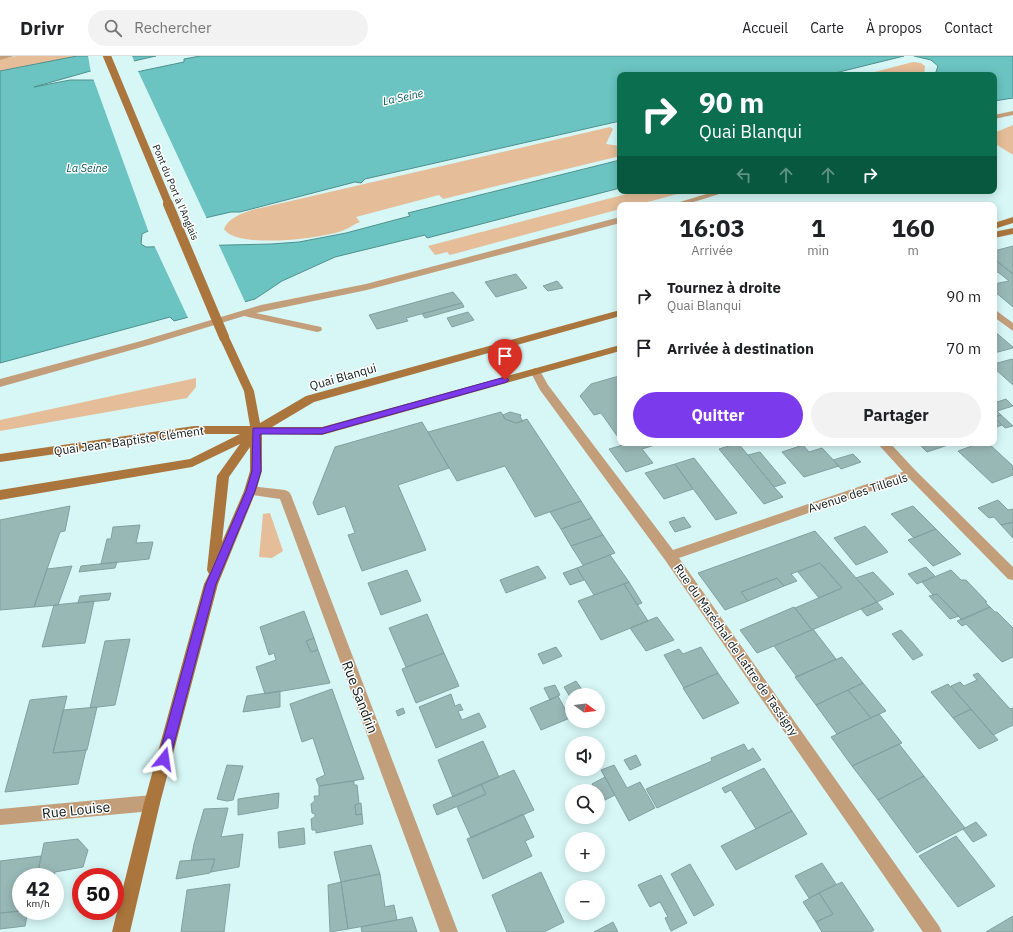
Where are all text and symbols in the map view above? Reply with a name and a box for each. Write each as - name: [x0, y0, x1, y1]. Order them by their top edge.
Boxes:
- search box: [88, 10, 368, 46]
- text: Drivr: [20, 16, 64, 40]
- icon: search: [102, 17, 124, 39]
- text: Rechercher: [134, 18, 211, 37]
- text: Accueil: [742, 19, 788, 37]
- text: Carte: [810, 19, 844, 37]
- text: À propos: [866, 19, 922, 37]
- text: Contact: [944, 19, 993, 37]
- text: 90 m: [699, 84, 764, 121]
- water label: La Seine: [382, 86, 425, 108]
- icon: right: [633, 88, 685, 140]
- text: Quai Blanqui: [699, 120, 802, 143]
- street label: Pont du Port à l'Anglais: [149, 142, 202, 242]
- water label: La Seine: [67, 161, 108, 175]
- icon: left: [733, 164, 755, 186]
- icon: ahead: [775, 164, 797, 186]
- icon: ahead: [817, 164, 839, 186]
- icon: right: [859, 164, 881, 186]
- text: 16:03: [679, 212, 745, 244]
- text: 1: [811, 212, 825, 244]
- text: 160: [891, 212, 935, 244]
- text: Arrivée: [691, 242, 733, 259]
- text: min: [807, 242, 829, 259]
- text: m: [907, 242, 919, 259]
- text: Tournez à droite: [667, 278, 781, 297]
- icon: right: [633, 285, 655, 307]
- text: 90 m: [946, 287, 981, 306]
- text: Quai Blanqui: [667, 297, 741, 314]
- icon: arrive: [633, 337, 655, 359]
- pin: [488, 339, 522, 380]
- text: Arrivée à destination: [667, 339, 814, 358]
- text: 70 m: [946, 339, 981, 358]
- icon: arrive: [494, 345, 516, 367]
- street label: Quai Blanqui: [308, 360, 378, 393]
- button: Quitter: [633, 392, 803, 438]
- button: Partager: [811, 392, 981, 438]
- street label: Quai Jean-Baptiste Clément: [53, 423, 205, 458]
- street label: Avenue des Tilleuls: [806, 469, 910, 516]
- street label: Rue du Maréchal de Lattre de Tassigny: [671, 561, 802, 739]
- street label: Rue Sandrin: [338, 658, 382, 736]
- north arrow: [565, 688, 605, 728]
- map controls: [565, 688, 605, 920]
- button: sound: [565, 736, 605, 776]
- position arrow: [143, 738, 185, 780]
- button: search: [565, 784, 605, 824]
- street label: Rue Louise: [41, 797, 111, 823]
- button: +: [565, 832, 605, 872]
- speed limit sign: 50: [72, 868, 124, 920]
- text: 42: [26, 875, 50, 902]
- button: −: [565, 880, 605, 920]
- text: km/h: [26, 897, 50, 910]

